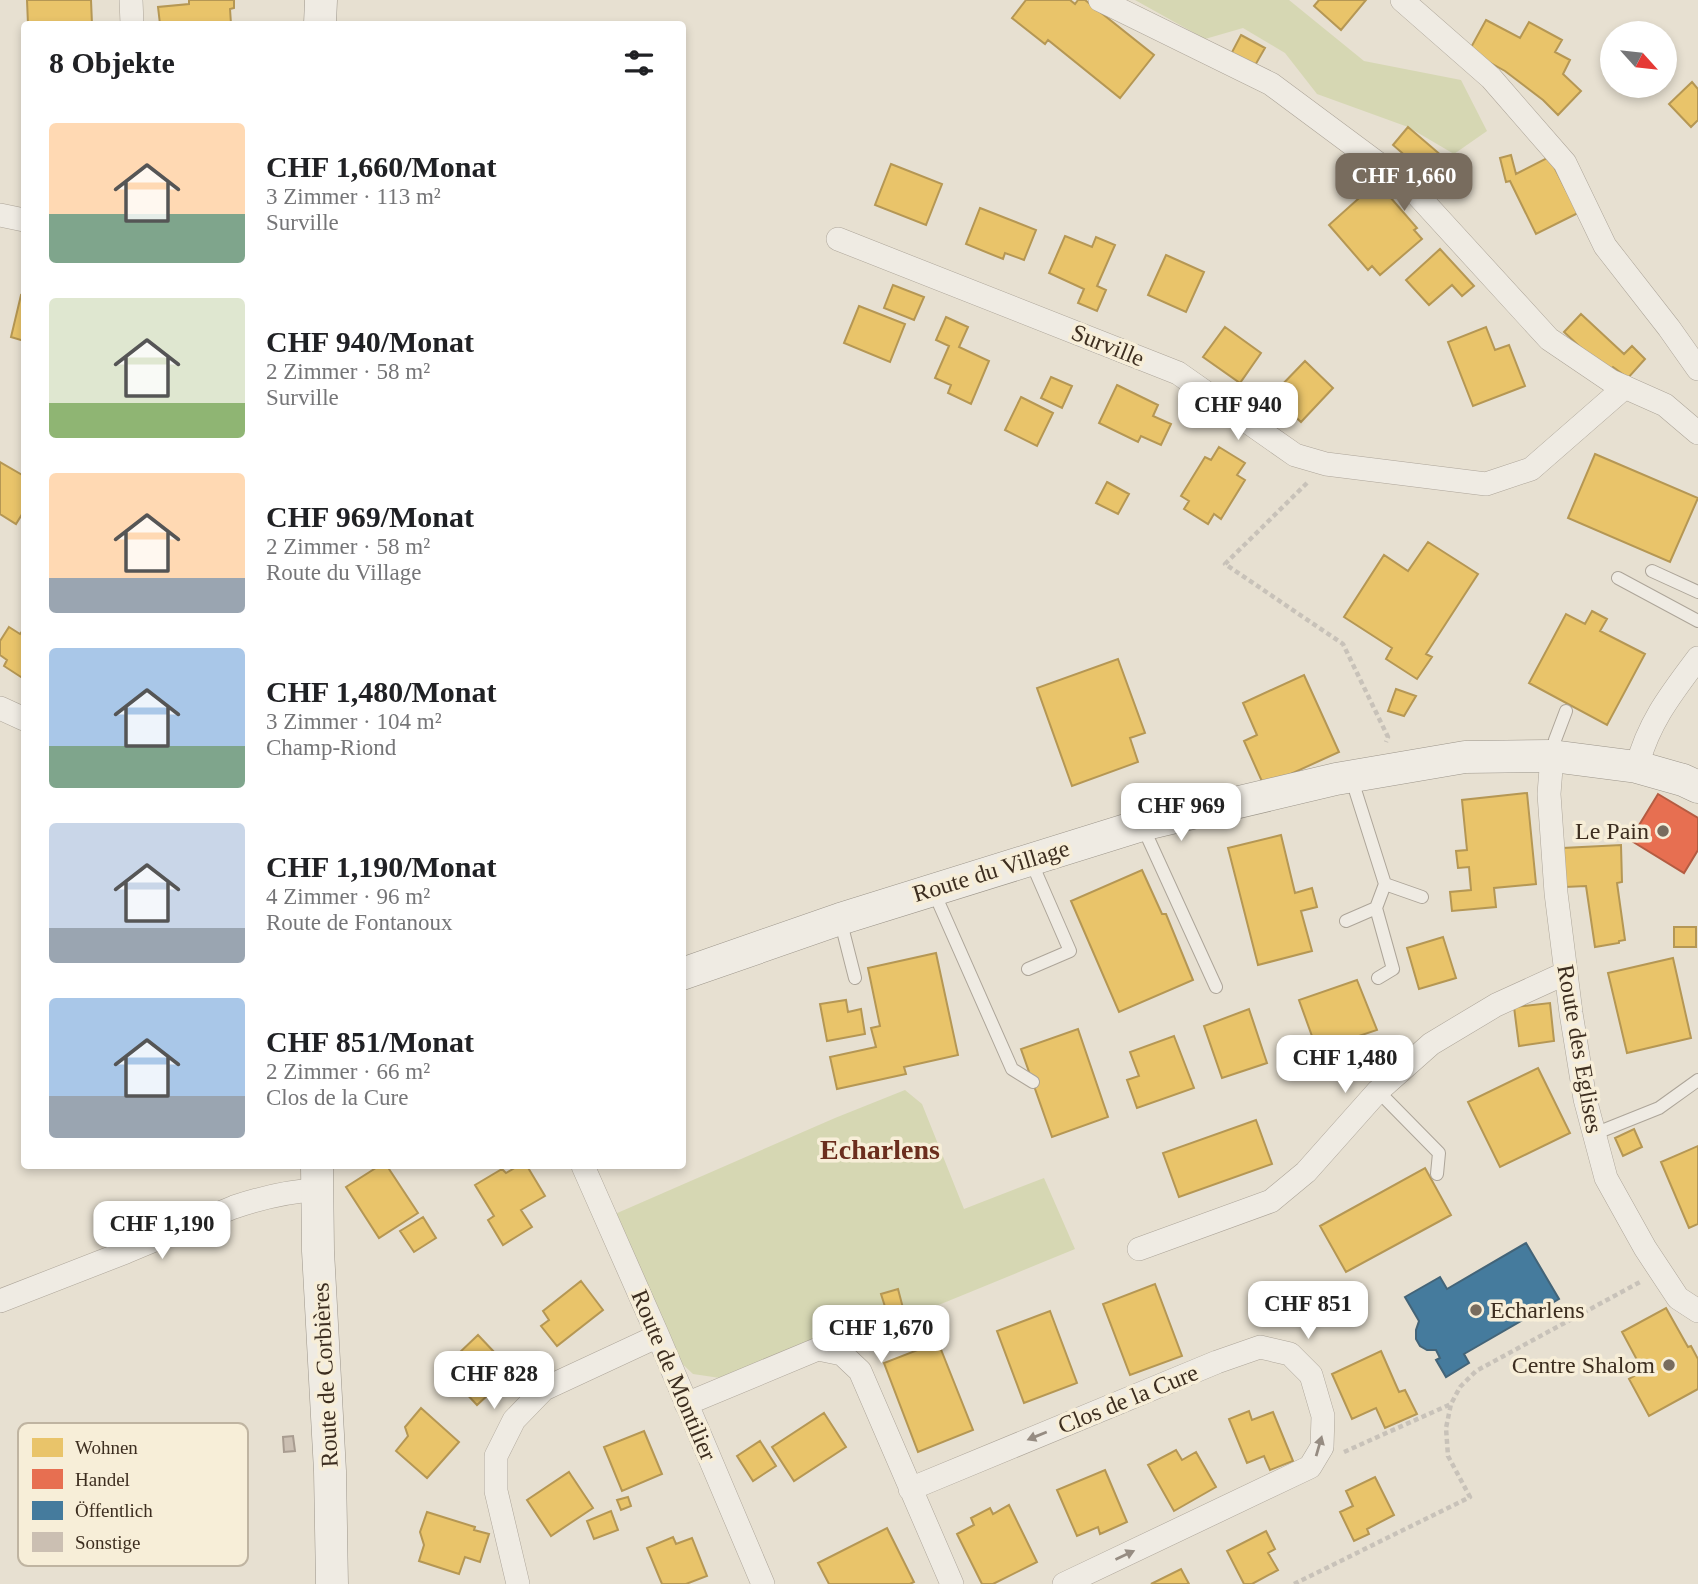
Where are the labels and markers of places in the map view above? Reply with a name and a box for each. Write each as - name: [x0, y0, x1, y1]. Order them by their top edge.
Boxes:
- pin: CHF 1,660: [1324, 154, 1484, 213]
- pin: CHF 940: [1173, 382, 1303, 442]
- pin: CHF 969: [1116, 784, 1246, 843]
- place label: Le Pain: [1575, 818, 1649, 844]
- marker: Le Pain: [1655, 823, 1671, 839]
- pin: CHF 1,480: [1265, 1036, 1425, 1095]
- pin: CHF 1,190: [82, 1202, 242, 1261]
- pin: CHF 851: [1243, 1282, 1373, 1341]
- place label: Echarlens: [1490, 1297, 1585, 1323]
- marker: Echarlens: [1468, 1302, 1484, 1318]
- pin: CHF 1,670: [801, 1306, 961, 1365]
- pin: CHF 828: [429, 1352, 559, 1411]
- place label: Centre Shalom: [1512, 1352, 1655, 1378]
- marker: Centre Shalom: [1661, 1357, 1677, 1373]

